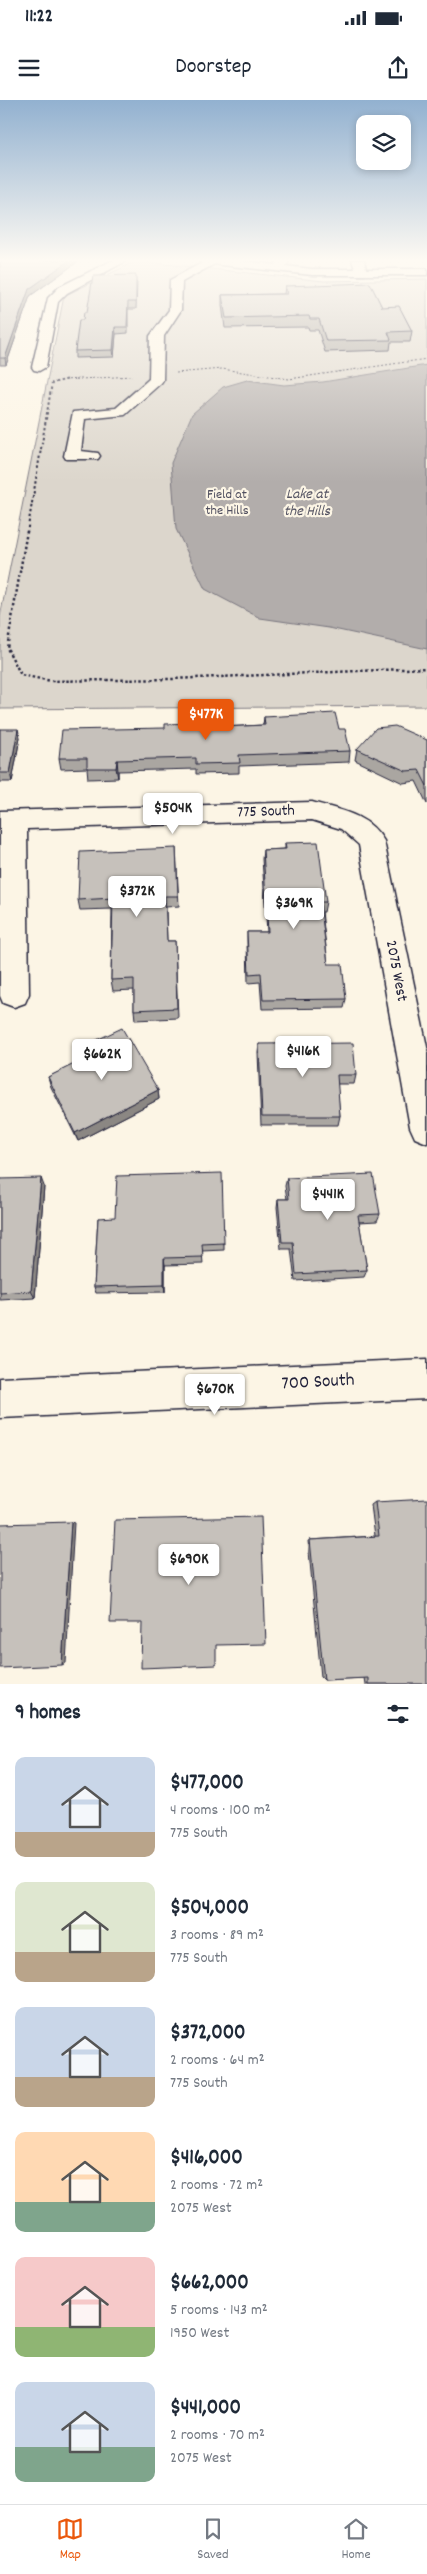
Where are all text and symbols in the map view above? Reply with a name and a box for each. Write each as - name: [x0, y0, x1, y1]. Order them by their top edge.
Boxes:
- text: 11:22: [25, 4, 53, 31]
- text: Doorstep: [175, 52, 252, 83]
- icon: menu: [15, 54, 43, 82]
- icon: share: [384, 54, 412, 82]
- map controls: [356, 115, 411, 170]
- button: layers: [356, 115, 411, 170]
- water label: Lake at the Hills: [284, 484, 331, 523]
- park label: Field at the Hills: [205, 485, 249, 521]
- pin: $477K: [171, 698, 241, 741]
- text: $477K: [189, 703, 223, 726]
- pin: $504K: [138, 792, 208, 835]
- text: $504K: [154, 797, 192, 820]
- street label: 775 South: [237, 800, 295, 824]
- pin: $372K: [102, 876, 172, 918]
- text: $372K: [119, 880, 155, 903]
- pin: $369K: [259, 888, 329, 930]
- text: $369K: [275, 892, 313, 915]
- street label: 2075 West: [379, 938, 413, 1004]
- pin: $416K: [268, 1036, 338, 1078]
- pin: $662K: [67, 1038, 137, 1081]
- text: $416K: [286, 1040, 320, 1063]
- text: $662K: [83, 1043, 121, 1066]
- pin: $441K: [293, 1178, 363, 1221]
- text: $441K: [312, 1183, 344, 1206]
- street label: 700 South: [281, 1368, 355, 1398]
- pin: $670K: [180, 1374, 250, 1416]
- text: $670K: [196, 1378, 234, 1401]
- pin: $690K: [154, 1544, 224, 1586]
- text: $690K: [169, 1548, 209, 1571]
- text: 9 homes: [15, 1699, 81, 1729]
- icon: filters: [384, 1700, 412, 1728]
- text: $477,000: [170, 1769, 244, 1799]
- icon: home: [55, 1777, 115, 1837]
- text: 4 rooms · 100 m²: [170, 1799, 271, 1822]
- text: 775 South: [170, 1822, 228, 1845]
- text: $504,000: [170, 1894, 249, 1924]
- icon: home: [55, 1902, 115, 1962]
- text: 3 rooms · 89 m²: [170, 1924, 264, 1947]
- text: 775 South: [170, 1947, 228, 1970]
- text: $372,000: [170, 2019, 246, 2049]
- icon: home: [55, 2027, 115, 2087]
- text: 2 rooms · 64 m²: [170, 2049, 265, 2072]
- text: 775 South: [170, 2072, 228, 2095]
- text: $416,000: [170, 2144, 243, 2174]
- icon: home: [55, 2152, 115, 2212]
- text: 2 rooms · 72 m²: [170, 2174, 263, 2197]
- text: 2075 West: [170, 2197, 232, 2220]
- text: $662,000: [170, 2269, 249, 2299]
- icon: home: [55, 2277, 115, 2337]
- text: 5 rooms · 143 m²: [170, 2299, 268, 2322]
- text: 1950 West: [170, 2322, 230, 2345]
- text: $441,000: [170, 2394, 241, 2424]
- icon: home: [55, 2402, 115, 2462]
- text: 2 rooms · 70 m²: [170, 2424, 265, 2447]
- text: 2075 West: [170, 2447, 232, 2470]
- tab: Map: [56, 2515, 84, 2565]
- tab: Saved: [197, 2515, 229, 2565]
- tab: Home: [341, 2515, 371, 2565]

